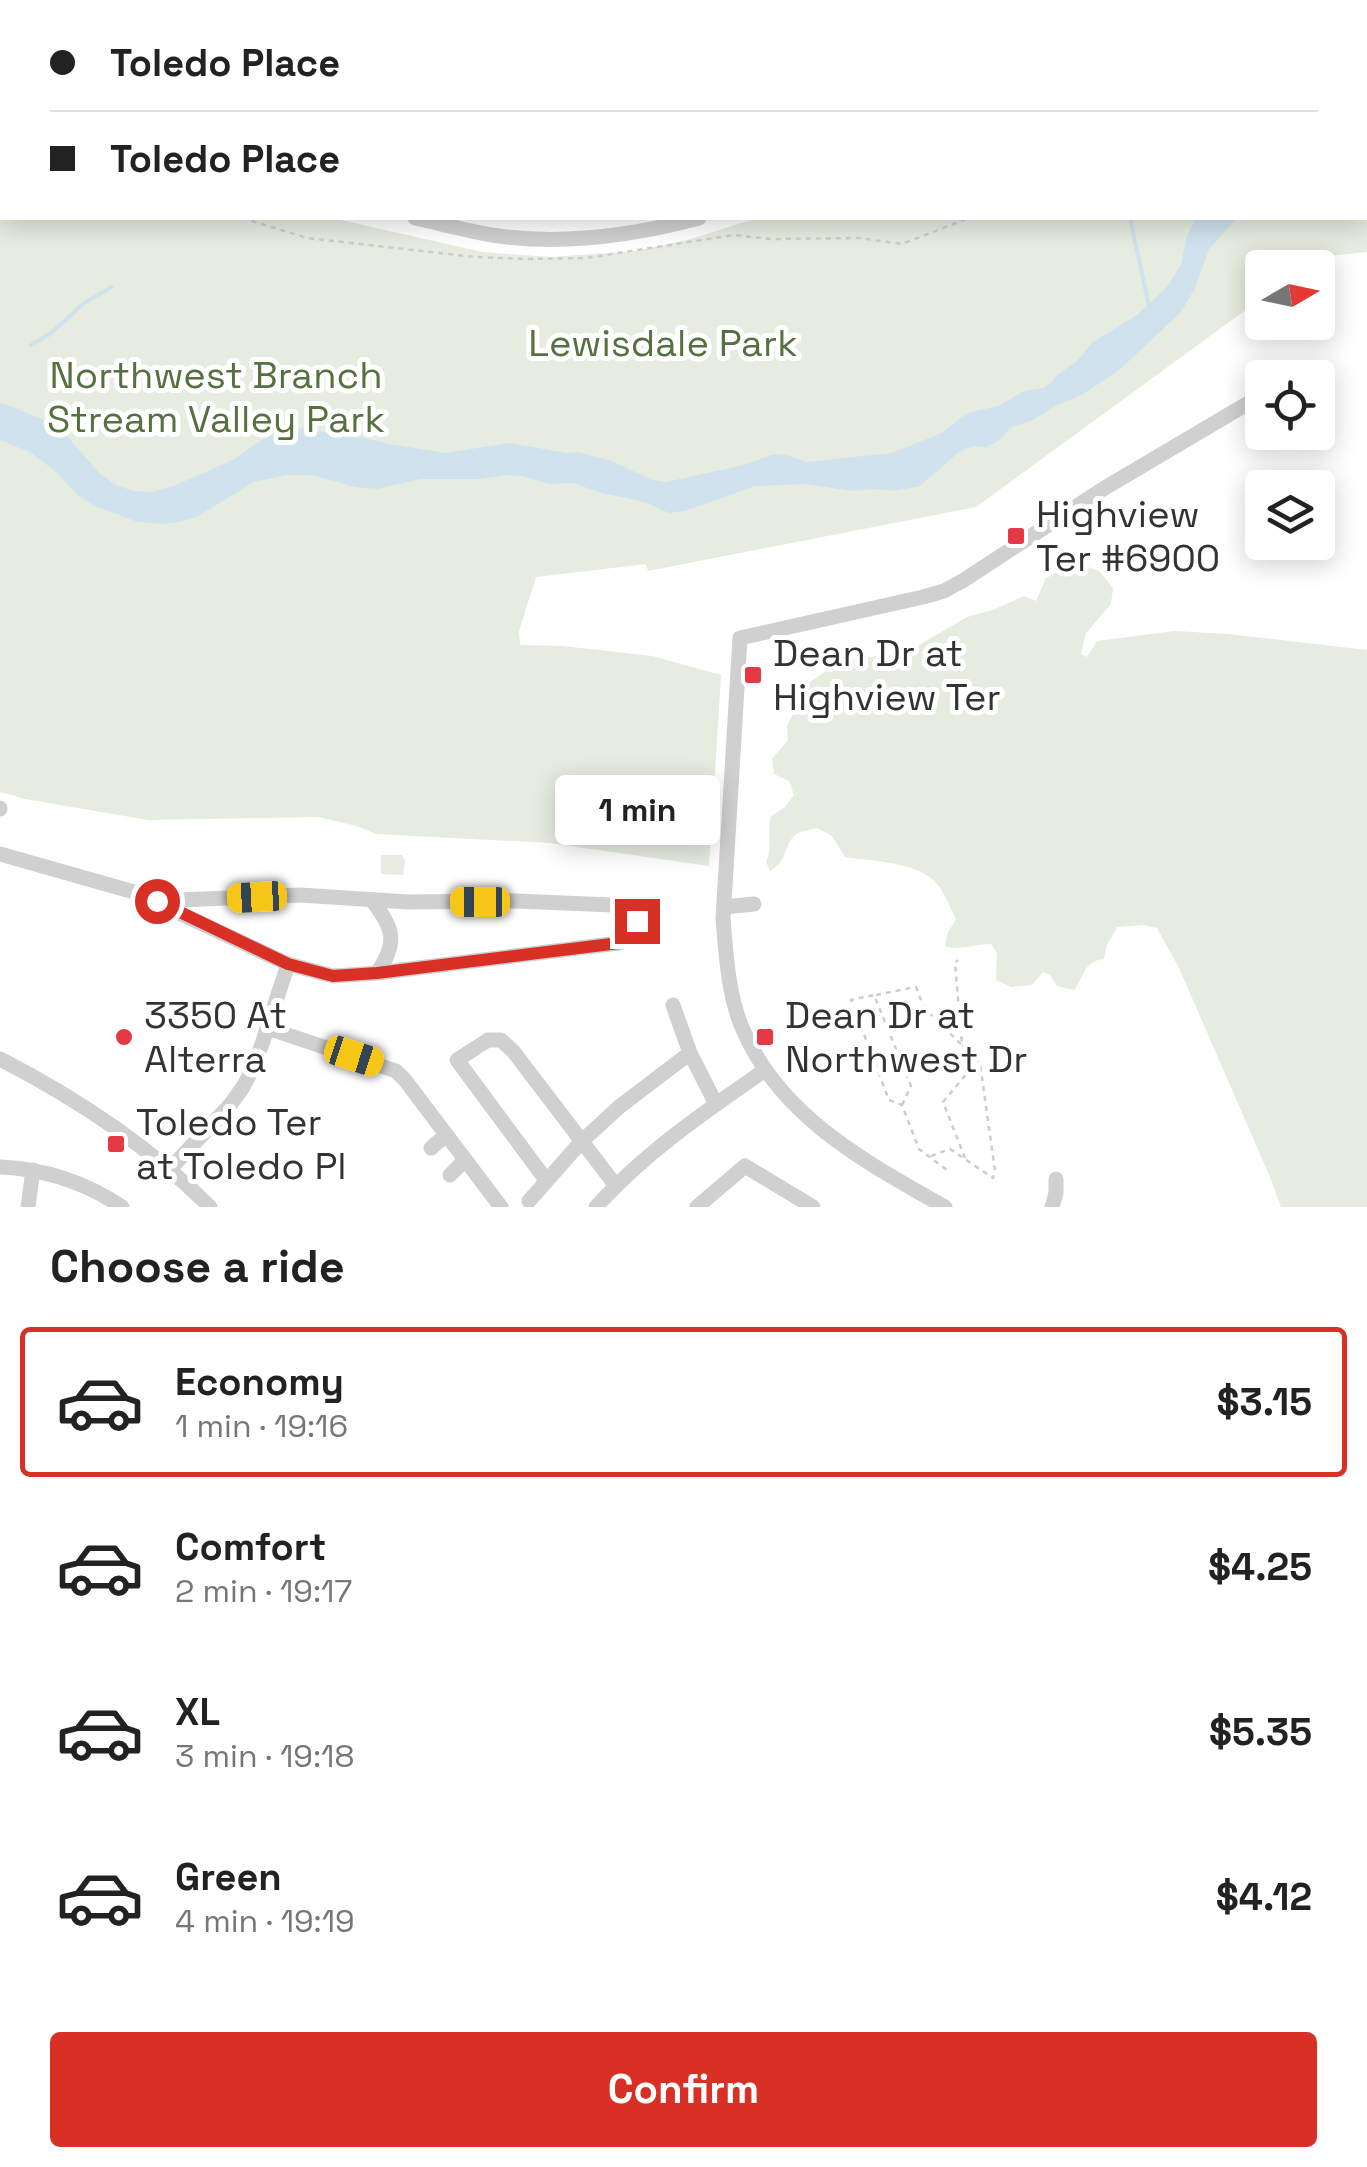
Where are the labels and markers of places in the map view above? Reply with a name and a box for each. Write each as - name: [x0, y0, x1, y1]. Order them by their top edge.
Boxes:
- place label: Highview Ter #6900: [1036, 490, 1220, 582]
- marker: Highview Ter #6900: [1005, 525, 1027, 547]
- place label: Dean Dr at Highview Ter: [773, 629, 1001, 721]
- marker: Dean Dr at Highview Ter: [742, 664, 764, 686]
- place label: 3350 At Alterra: [144, 991, 287, 1083]
- place label: Dean Dr at Northwest Dr: [785, 991, 1028, 1083]
- marker: 3350 At Alterra: [113, 1026, 135, 1048]
- marker: Dean Dr at Northwest Dr: [754, 1026, 776, 1048]
- place label: Toledo Ter at Toledo Pl: [136, 1098, 347, 1190]
- marker: Toledo Ter at Toledo Pl: [105, 1133, 127, 1155]

